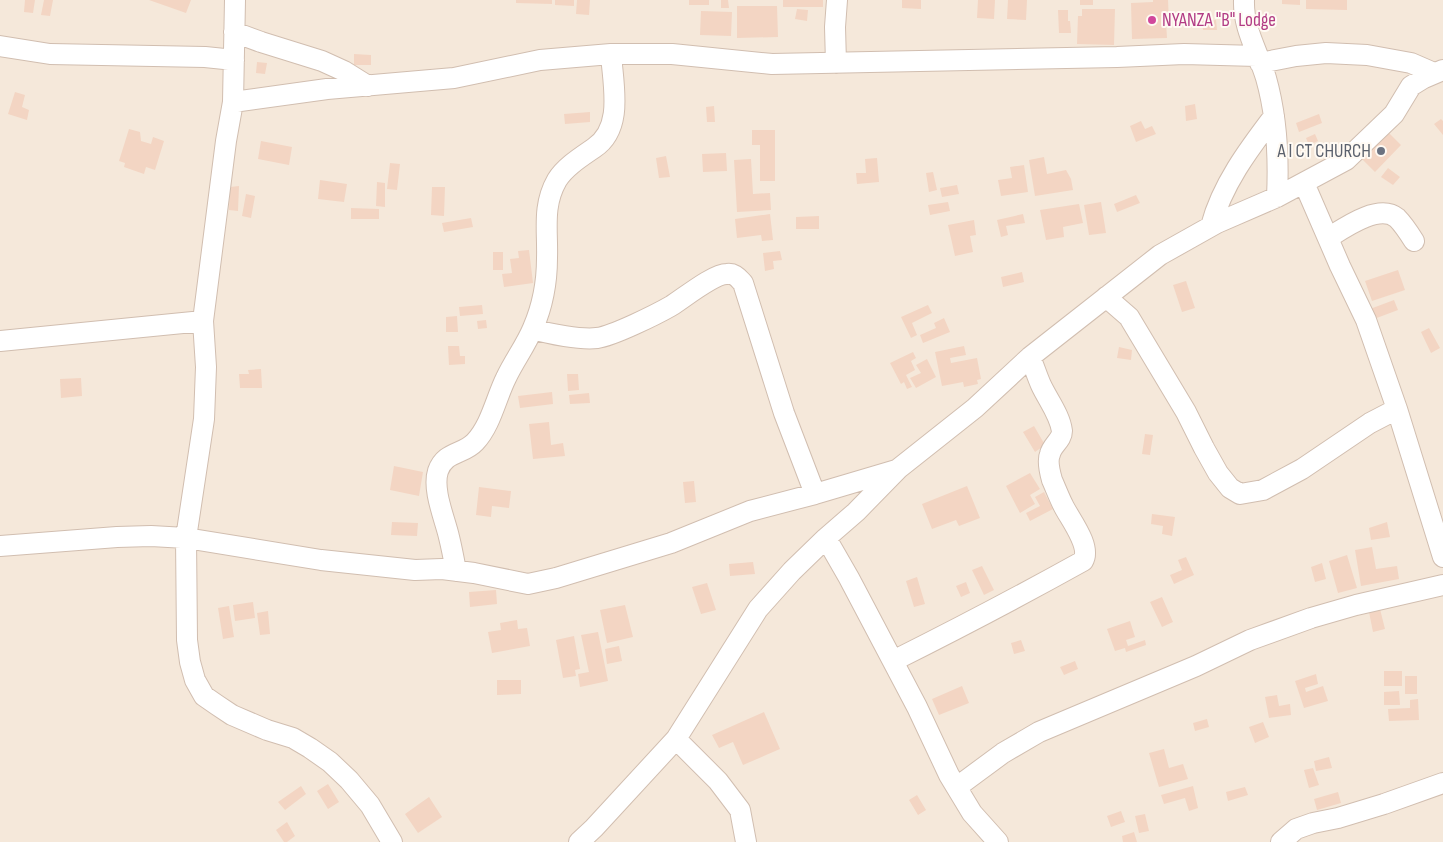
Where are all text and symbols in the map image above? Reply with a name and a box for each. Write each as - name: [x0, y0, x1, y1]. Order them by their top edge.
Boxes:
- place label: NYANZA "B" Lodge: [1162, 9, 1276, 32]
- marker: NYANZA "B" Lodge: [1146, 14, 1158, 26]
- place label: A I CT CHURCH: [1276, 140, 1371, 163]
- marker: A I CT CHURCH: [1375, 145, 1387, 157]

